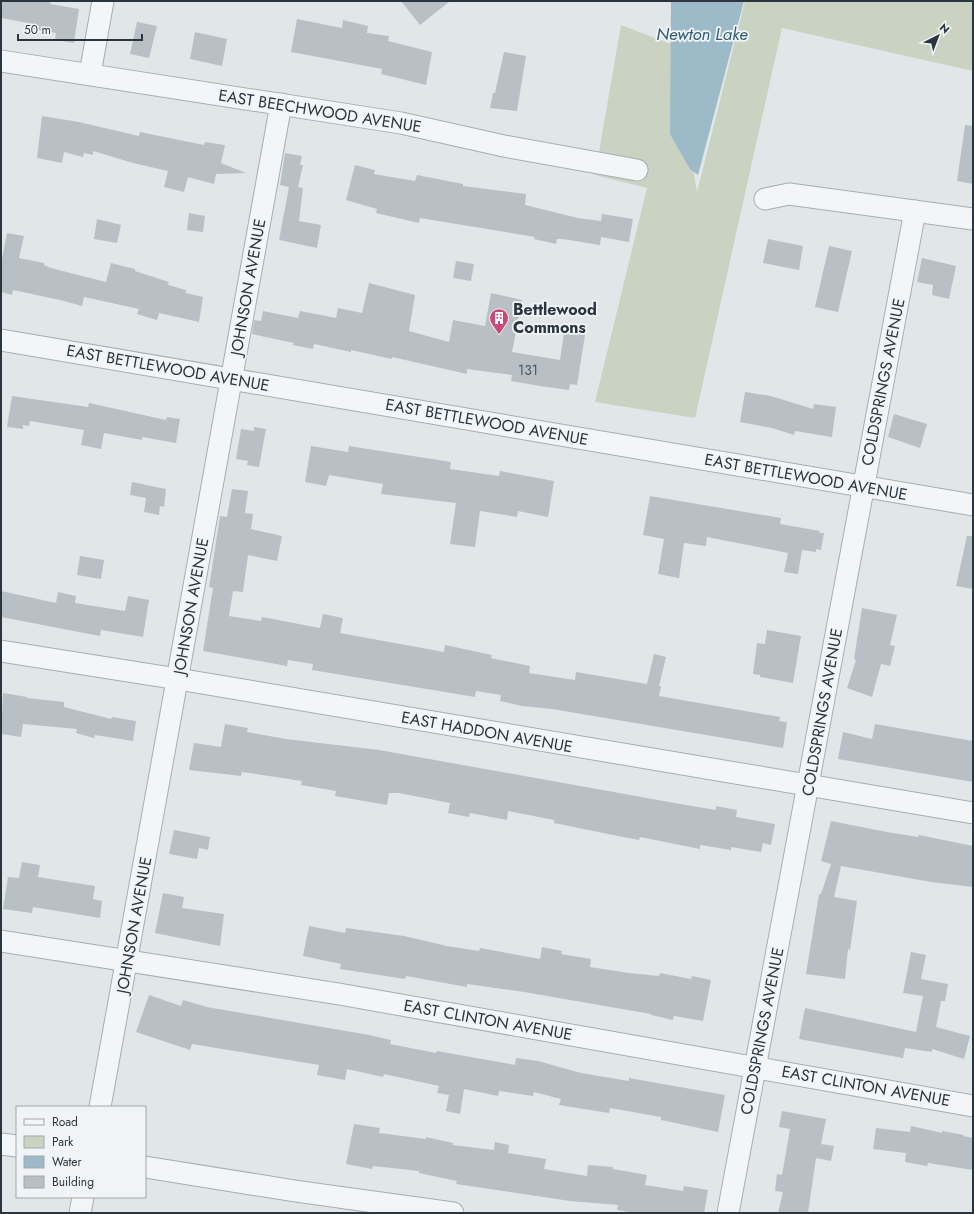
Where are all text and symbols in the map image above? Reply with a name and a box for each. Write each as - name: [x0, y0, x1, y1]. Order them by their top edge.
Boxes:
- scale bar: [18, 16, 142, 42]
- north arrow: [918, 16, 958, 56]
- text: N: [936, 20, 953, 37]
- text: 50 m: [24, 21, 51, 39]
- water label: Newton Lake: [656, 22, 748, 46]
- street label: EAST BEECHWOOD AVENUE: [217, 84, 423, 138]
- street label: JOHNSON AVENUE: [224, 217, 271, 359]
- street label: COLDSPRINGS AVENUE: [855, 296, 911, 468]
- place label: Bettlewood Commons: [513, 298, 597, 339]
- building icon: Bettlewood Commons: [488, 307, 510, 335]
- street label: EAST BETTLEWOOD AVENUE: [65, 339, 271, 397]
- house number: 131: [518, 360, 538, 380]
- street label: EAST BETTLEWOOD AVENUE: [384, 393, 590, 451]
- street label: EAST BETTLEWOOD AVENUE: [703, 448, 909, 506]
- street label: JOHNSON AVENUE: [167, 536, 214, 678]
- street label: COLDSPRINGS AVENUE: [796, 626, 848, 798]
- street label: EAST HADDON AVENUE: [400, 706, 574, 758]
- street label: JOHNSON AVENUE: [110, 855, 157, 997]
- street label: COLDSPRINGS AVENUE: [734, 945, 790, 1117]
- street label: EAST CLINTON AVENUE: [402, 994, 574, 1046]
- street label: EAST CLINTON AVENUE: [780, 1060, 952, 1112]
- legend: [16, 1106, 146, 1198]
- text: Road: [52, 1113, 78, 1131]
- text: Park: [52, 1133, 74, 1151]
- text: Water: [52, 1153, 83, 1171]
- text: Building: [52, 1173, 94, 1191]

